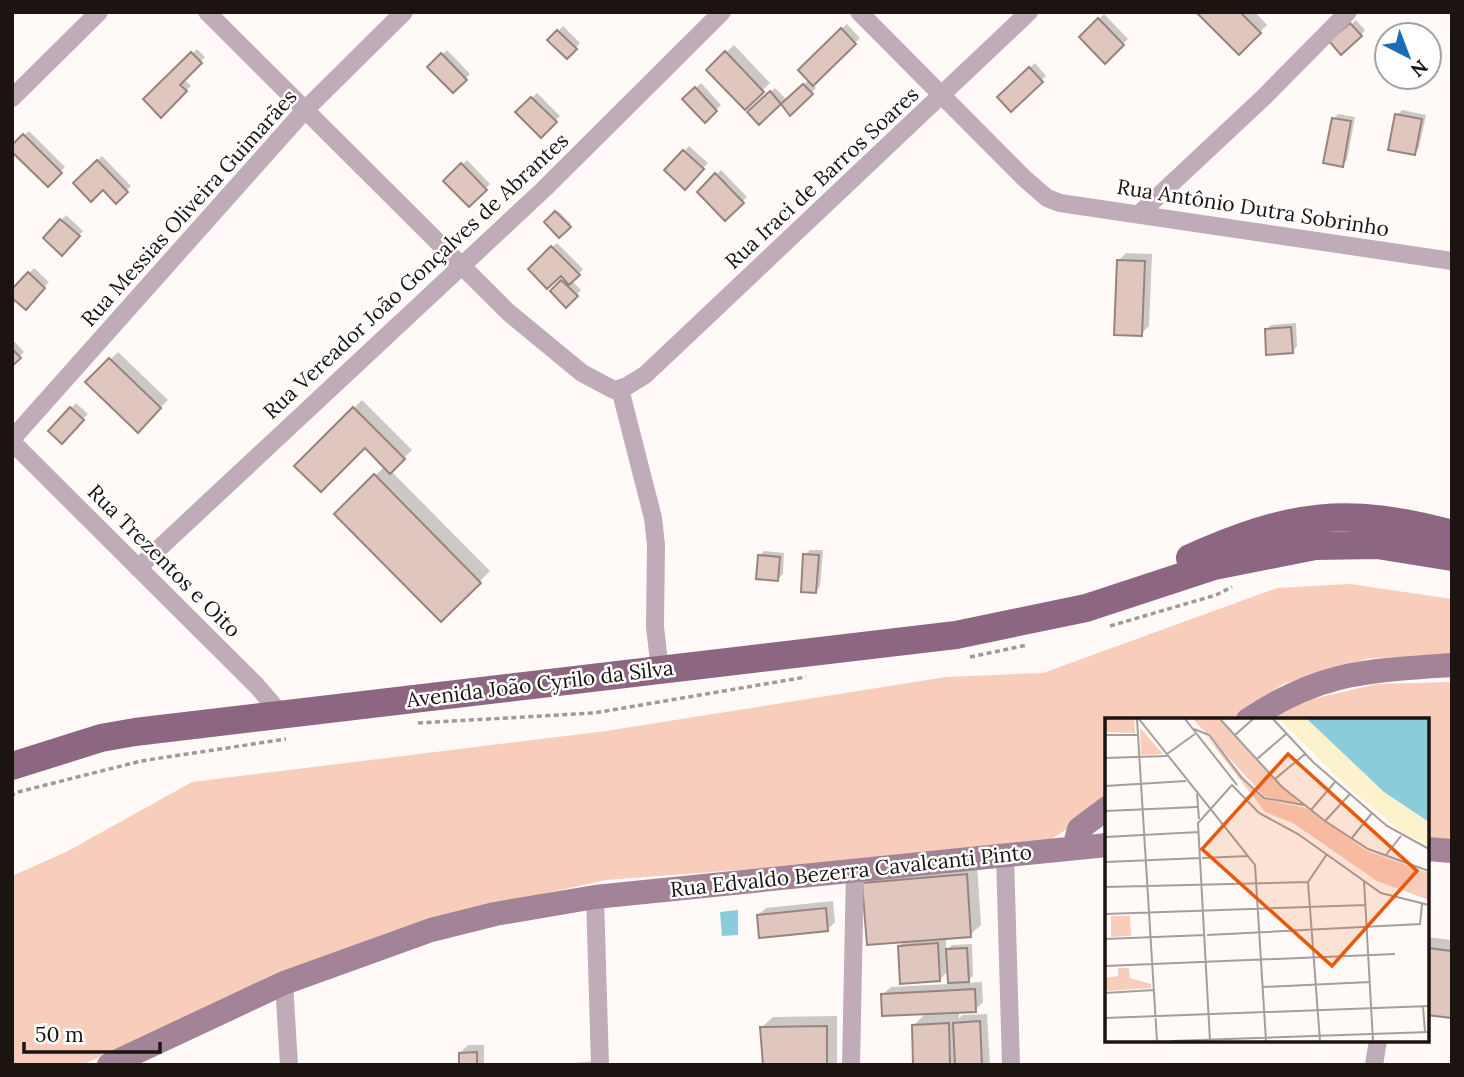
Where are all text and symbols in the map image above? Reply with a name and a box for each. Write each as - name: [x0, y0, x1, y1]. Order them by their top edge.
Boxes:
- north arrow: [1373, 21, 1443, 91]
- text: N: [1406, 55, 1433, 83]
- street label: Rua Iraci de Barros Soares: [719, 81, 924, 275]
- street label: Rua Messias Oliveira Guimarães: [75, 83, 302, 332]
- street label: Rua Vereador João Gonçalves de Abrantes: [257, 127, 574, 425]
- street label: Rua Antônio Dutra Sobrinho: [1115, 173, 1391, 242]
- street label: Rua Trezentos e Oito: [82, 478, 247, 643]
- street label: Avenida João Cyrilo da Silva: [404, 654, 675, 713]
- inset map: [1105, 718, 1429, 1042]
- street label: Rua Edvaldo Bezerra Cavalcanti Pinto: [669, 838, 1033, 903]
- scale bar: [24, 1010, 161, 1054]
- text: 50 m: [35, 1021, 84, 1048]

